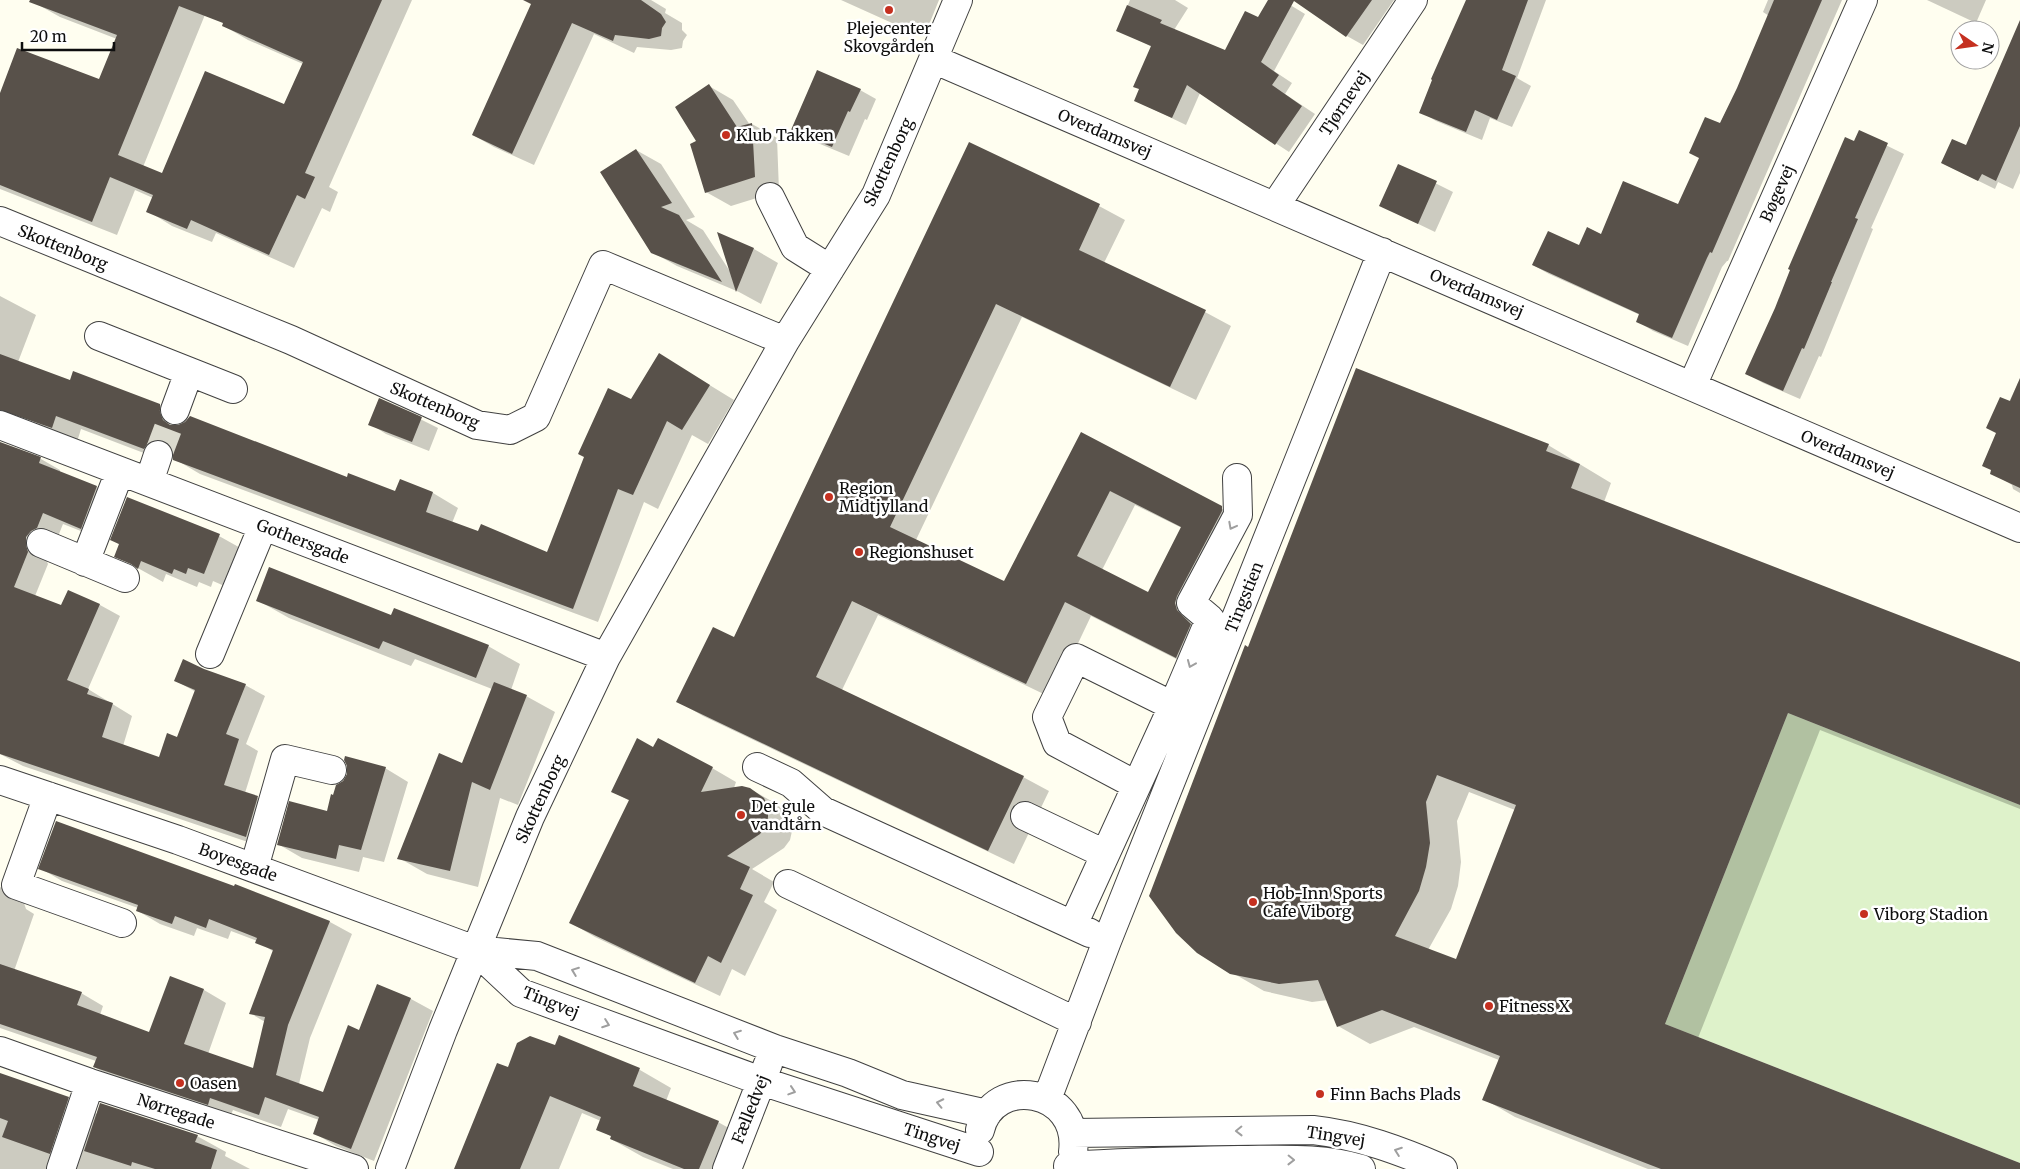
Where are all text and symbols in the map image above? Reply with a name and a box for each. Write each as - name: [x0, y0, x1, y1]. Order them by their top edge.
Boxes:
- marker: Plejecenter Skovgården: [883, 4, 895, 16]
- place label: Plejecenter Skovgården: [844, 18, 935, 56]
- scale bar: [22, 20, 115, 52]
- north arrow: [1950, 20, 2000, 70]
- text: 20 m: [30, 27, 67, 46]
- text: N: [1978, 41, 1998, 55]
- street label: Tjørnevej: [1315, 67, 1373, 139]
- street label: Overdamsvej: [1055, 104, 1155, 162]
- street label: Skottenborg: [859, 114, 917, 209]
- place label: Klub Takken: [736, 125, 834, 145]
- marker: Klub Takken: [720, 129, 732, 141]
- street label: Bøgevej: [1755, 161, 1799, 225]
- street label: Skottenborg: [15, 220, 111, 274]
- street label: Overdamsvej: [1427, 264, 1527, 322]
- street label: Skottenborg: [387, 377, 483, 433]
- street label: Overdamsvej: [1798, 425, 1898, 483]
- place label: Region Midtjylland: [839, 478, 929, 516]
- marker: Region Midtjylland: [823, 491, 835, 503]
- street label: Gothersgade: [254, 514, 352, 568]
- one-way arrow: [1228, 520, 1238, 529]
- place label: Regionshuset: [869, 542, 974, 562]
- marker: Regionshuset: [853, 546, 865, 558]
- street label: Tingstien: [1221, 558, 1267, 635]
- one-way arrow: [1186, 659, 1197, 668]
- street label: Skottenborg: [511, 751, 569, 846]
- place label: Det gule vandtårn: [750, 796, 822, 834]
- marker: Det gule vandtårn: [735, 809, 747, 821]
- street label: Boyesgade: [196, 839, 280, 885]
- place label: Hob-Inn Sports Cafe Viborg: [1263, 883, 1383, 921]
- marker: Hob-Inn Sports Cafe Viborg: [1247, 896, 1259, 908]
- place label: Viborg Stadion: [1873, 904, 1989, 924]
- marker: Viborg Stadion: [1858, 908, 1870, 920]
- one-way arrow: [571, 967, 580, 977]
- street label: Tingvej: [520, 982, 582, 1022]
- place label: Fitness X: [1499, 996, 1570, 1016]
- marker: Fitness X: [1483, 1000, 1495, 1012]
- one-way arrow: [602, 1018, 610, 1028]
- one-way arrow: [733, 1030, 742, 1040]
- street label: Fælledvej: [727, 1071, 773, 1147]
- place label: Oasen: [190, 1073, 237, 1093]
- marker: Oasen: [174, 1077, 186, 1089]
- place label: Finn Bachs Plads: [1330, 1084, 1461, 1104]
- one-way arrow: [788, 1085, 796, 1095]
- marker: Finn Bachs Plads: [1314, 1088, 1326, 1100]
- street label: Nørregade: [135, 1089, 217, 1133]
- one-way arrow: [935, 1098, 944, 1109]
- street label: Tingvej: [901, 1118, 963, 1156]
- street label: Tingvej: [1305, 1121, 1367, 1151]
- one-way arrow: [1234, 1126, 1242, 1136]
- one-way arrow: [1394, 1147, 1403, 1157]
- one-way arrow: [1288, 1155, 1295, 1165]

